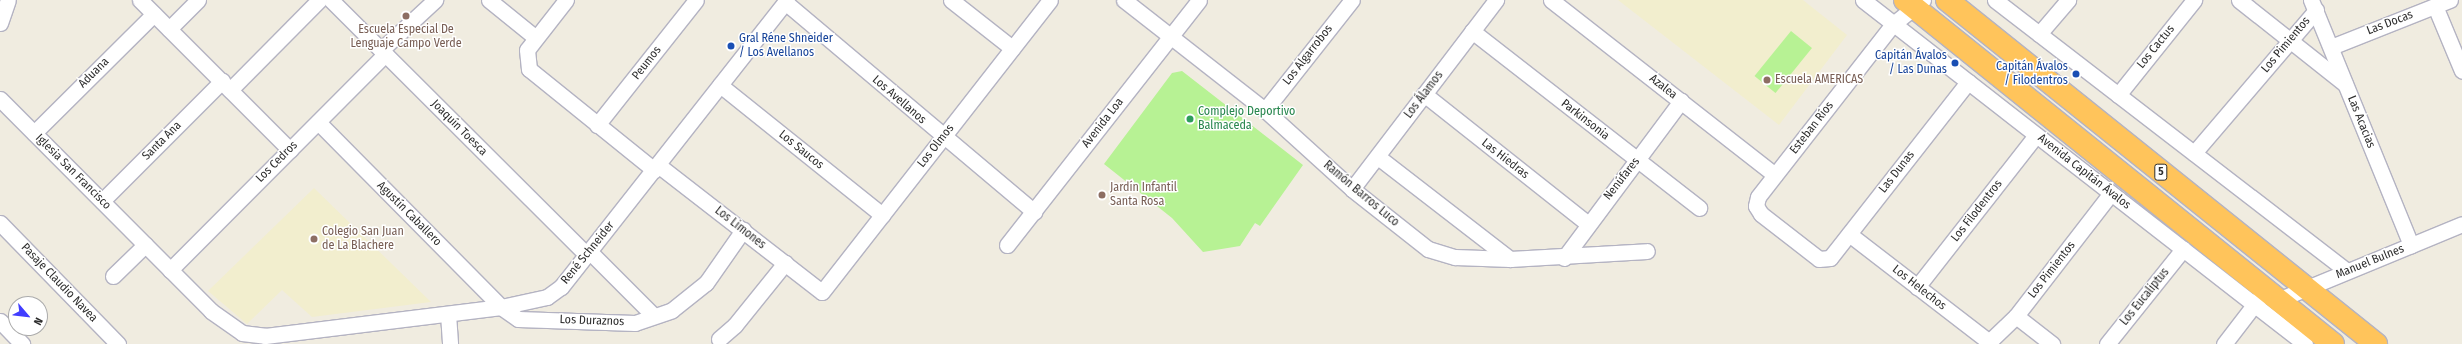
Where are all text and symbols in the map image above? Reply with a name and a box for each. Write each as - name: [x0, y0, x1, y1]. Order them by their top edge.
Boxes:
- street label: Las Docas: [2365, 8, 2415, 38]
- marker: Escuela Especial De Lenguaje Campo Verde: [401, 11, 411, 21]
- street label: Los Pimientos: [2259, 14, 2313, 76]
- street label: Los Algarrobos: [1280, 22, 1336, 88]
- street label: Los Cactus: [2134, 22, 2178, 72]
- place label: Escuela Especial De Lenguaje Campo Verde: [350, 23, 462, 51]
- place label: Gral Réne Shneider / Los Avellanos: [739, 32, 833, 60]
- marker: Gral Réne Shneider / Los Avellanos: [726, 41, 736, 51]
- street label: Peumos: [629, 43, 665, 83]
- place label: Capitán Ávalos / Las Dunas: [1875, 49, 1947, 77]
- street label: Aduana: [76, 55, 112, 91]
- marker: Capitán Ávalos / Las Dunas: [1950, 58, 1960, 68]
- place label: Capitán Ávalos / Filodentros: [1996, 60, 2068, 88]
- street label: Los Álamos: [1402, 69, 1446, 121]
- marker: Capitán Ávalos / Filodentros: [2071, 69, 2081, 79]
- street label: Azalea: [1646, 72, 1680, 102]
- street label: Los Avellanos: [869, 73, 929, 127]
- place label: Escuela AMERICAS: [1775, 73, 1863, 87]
- marker: Escuela AMERICAS: [1762, 75, 1772, 85]
- street label: Las Acacias: [2344, 94, 2378, 150]
- street label: Avenida Loa: [1079, 95, 1127, 151]
- street label: Joaquín Toesca: [428, 97, 490, 159]
- street label: Parkinsonia: [1558, 97, 1612, 143]
- street label: Esteban Ríos: [1787, 99, 1837, 157]
- place label: Complejo Deportivo Balmaceda: [1198, 105, 1295, 133]
- marker: Complejo Deportivo Balmaceda: [1185, 114, 1195, 124]
- street label: Santa Ana: [140, 119, 184, 163]
- street label: Los Olmos: [915, 122, 957, 170]
- street label: Los Saucos: [776, 127, 826, 173]
- street label: Iglesia San Francisco: [32, 131, 114, 213]
- street label: Avenida Capitán Ávalos: [2035, 131, 2133, 213]
- street label: Las Hiedras: [1478, 136, 1532, 182]
- street label: Los Cedros: [253, 138, 301, 186]
- street label: Las Dunas: [1876, 148, 1918, 196]
- street label: Nenúfares: [1601, 155, 1643, 203]
- street label: Ramón Barros Luco: [1320, 158, 1402, 230]
- road number: 5: [2154, 163, 2168, 181]
- street label: Los Filodentros: [1948, 177, 2006, 245]
- street label: Agustín Caballero: [374, 179, 444, 249]
- place label: Jardín Infantil Santa Rosa: [1110, 181, 1177, 209]
- marker: Jardín Infantil Santa Rosa: [1097, 190, 1107, 200]
- street label: Los Limones: [712, 204, 768, 252]
- street label: René Schneider: [558, 219, 618, 287]
- place label: Colegio San Juan de La Blachere: [322, 225, 404, 253]
- marker: Colegio San Juan de La Blachere: [309, 234, 319, 244]
- street label: Los Pimientos: [2025, 239, 2079, 301]
- street label: Pasaje Claudio Navea: [18, 241, 100, 325]
- street label: Manuel Bulnes: [2334, 242, 2406, 282]
- street label: Los Helechos: [1889, 262, 1949, 314]
- street label: Los Eucaliptus: [2117, 265, 2173, 329]
- north arrow: [8, 296, 48, 336]
- street label: Los Duraznos: [559, 313, 625, 329]

